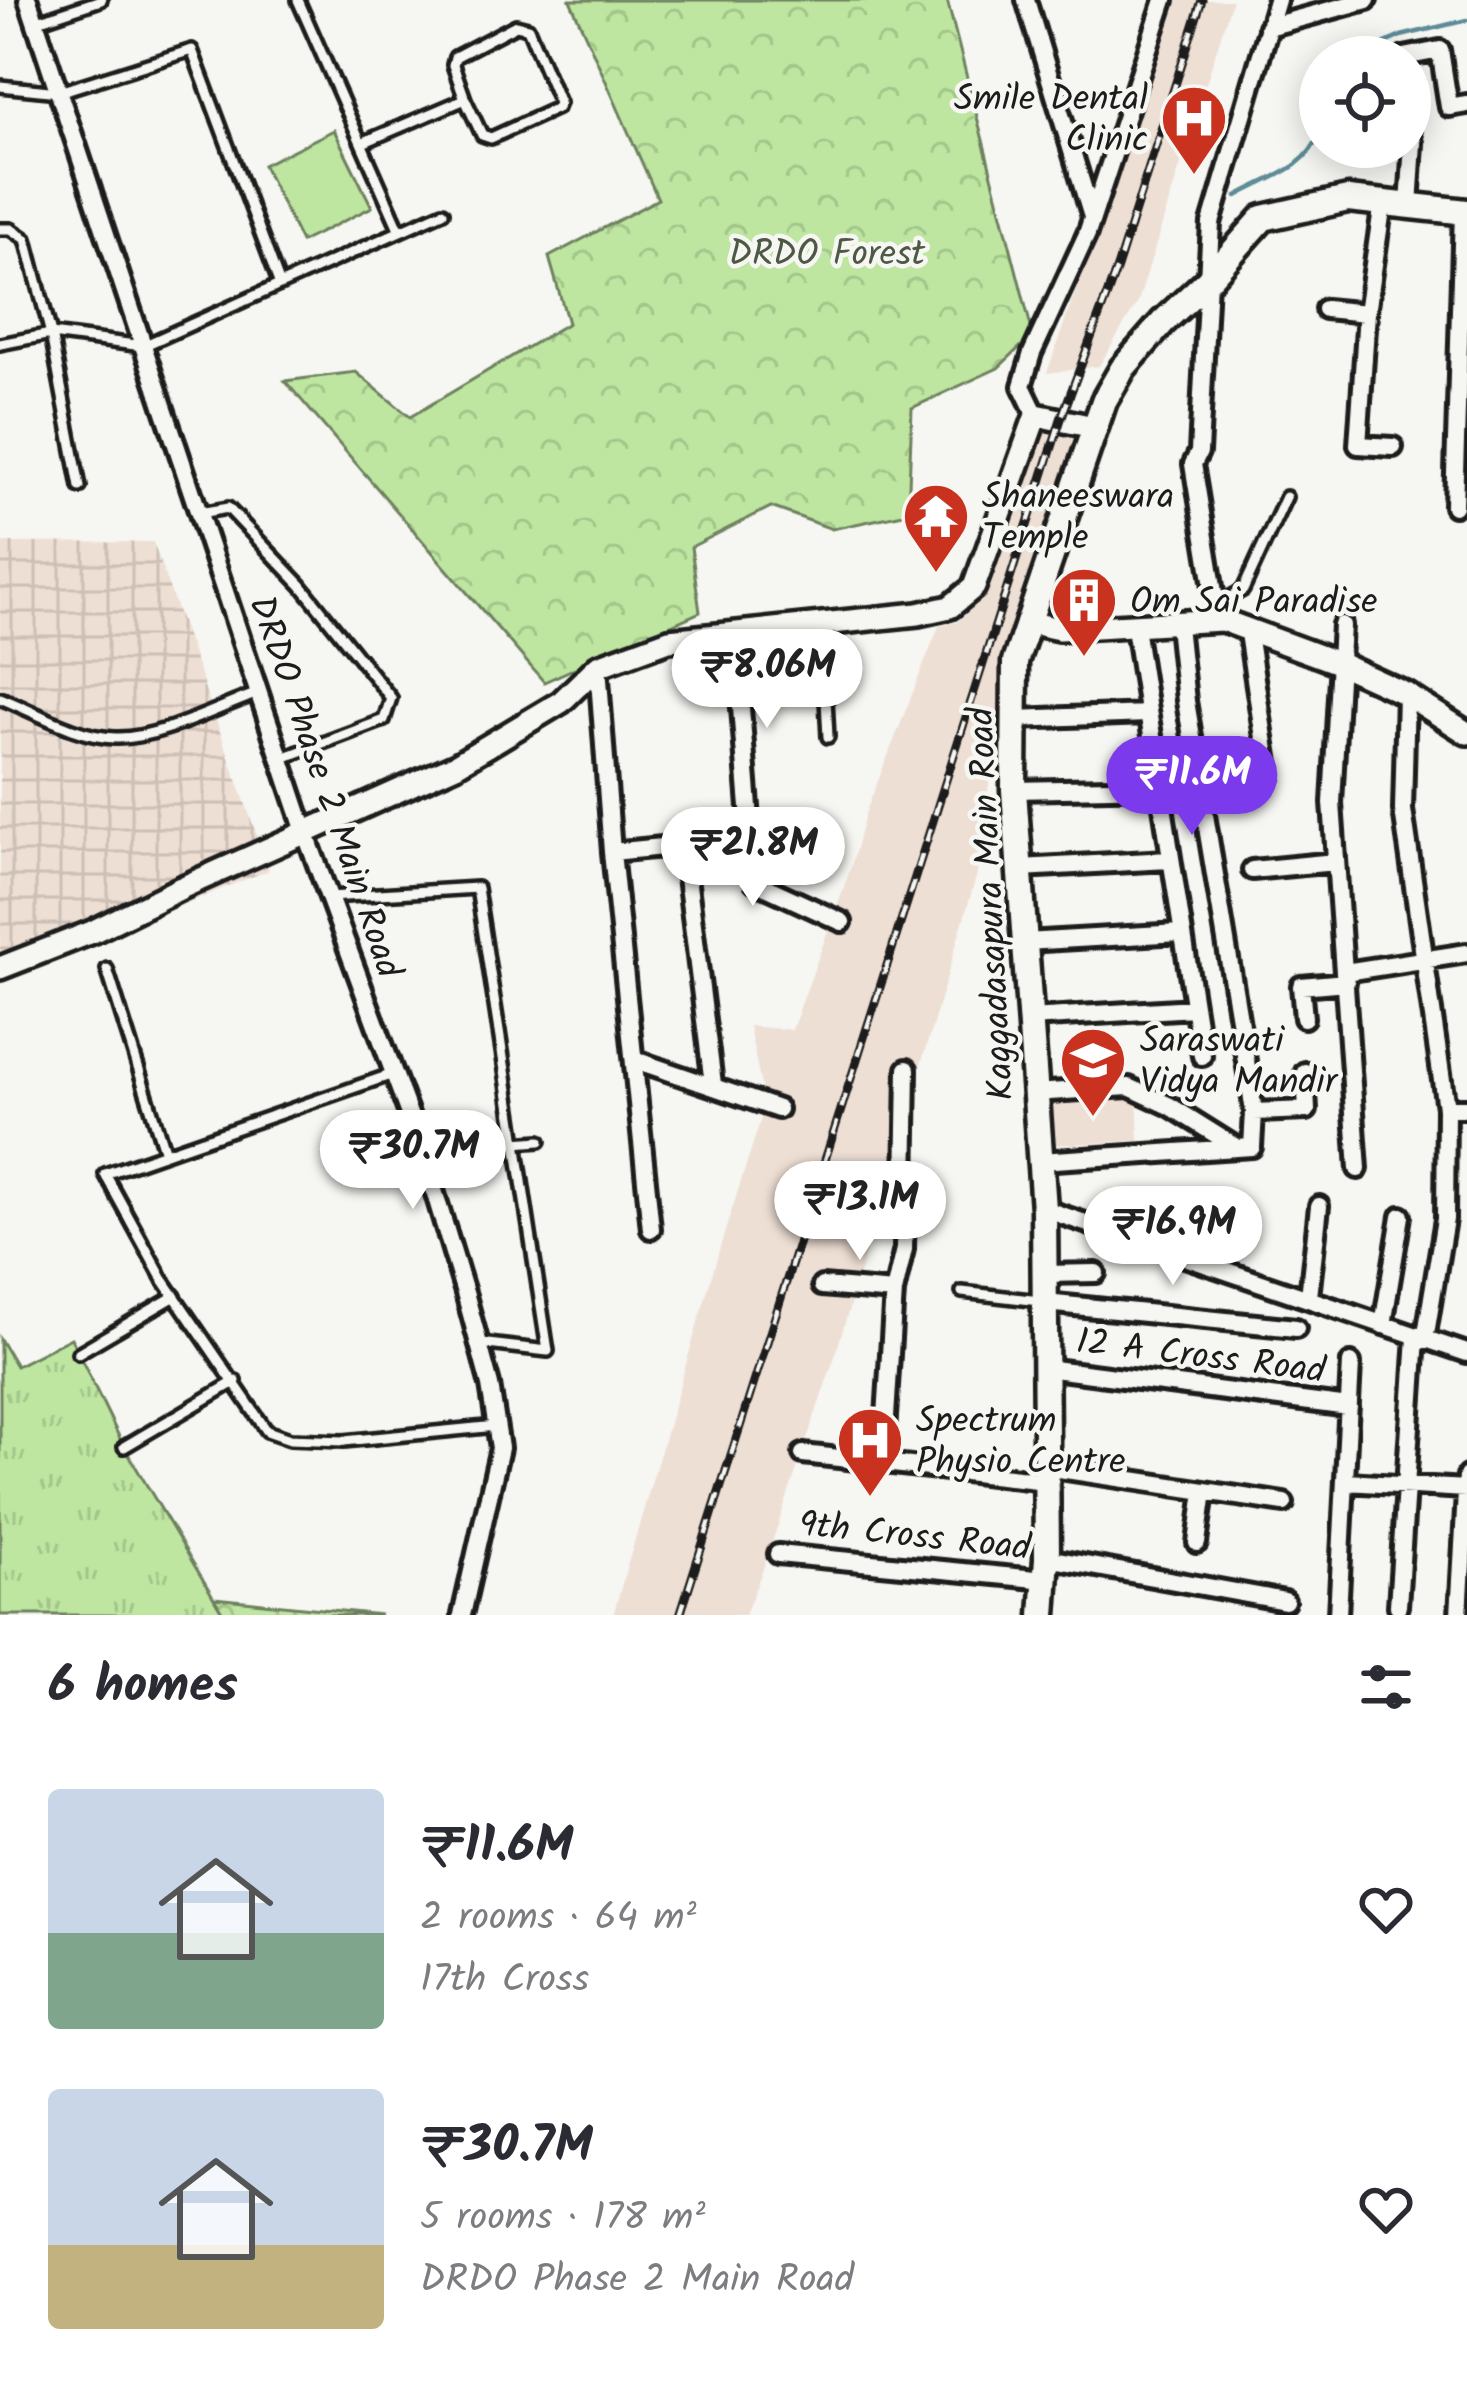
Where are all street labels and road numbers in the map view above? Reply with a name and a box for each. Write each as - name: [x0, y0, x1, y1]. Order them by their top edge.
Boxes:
- street label: DRDO Phase 2 Main Road: [232, 588, 416, 987]
- street label: Kaggadasapura Main Road: [954, 705, 1031, 1102]
- street label: 12 A Cross Road: [1073, 1314, 1329, 1401]
- street label: 9th Cross Road: [796, 1497, 1034, 1578]

